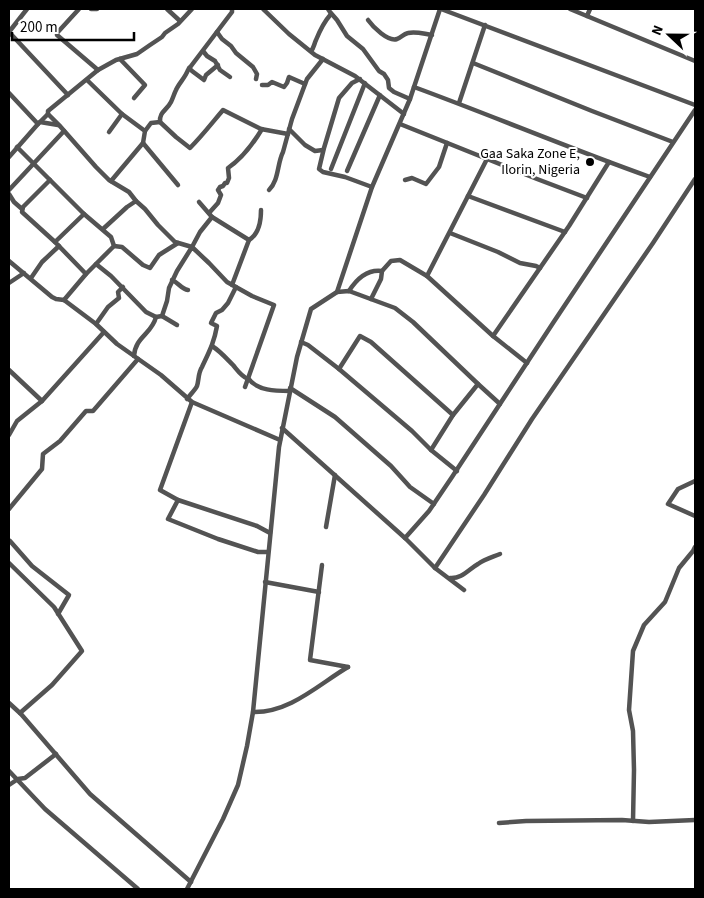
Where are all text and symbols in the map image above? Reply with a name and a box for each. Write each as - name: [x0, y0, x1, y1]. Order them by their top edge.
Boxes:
- scale bar: [12, 10, 135, 42]
- north arrow: [644, 10, 694, 60]
- text: 200 m: [20, 17, 58, 38]
- text: N: [647, 22, 669, 39]
- place label: Gaa Saka Zone E, Ilorin, Nigeria: [480, 144, 580, 180]
- marker: Gaa Saka Zone E, Ilorin, Nigeria: [584, 156, 596, 168]

